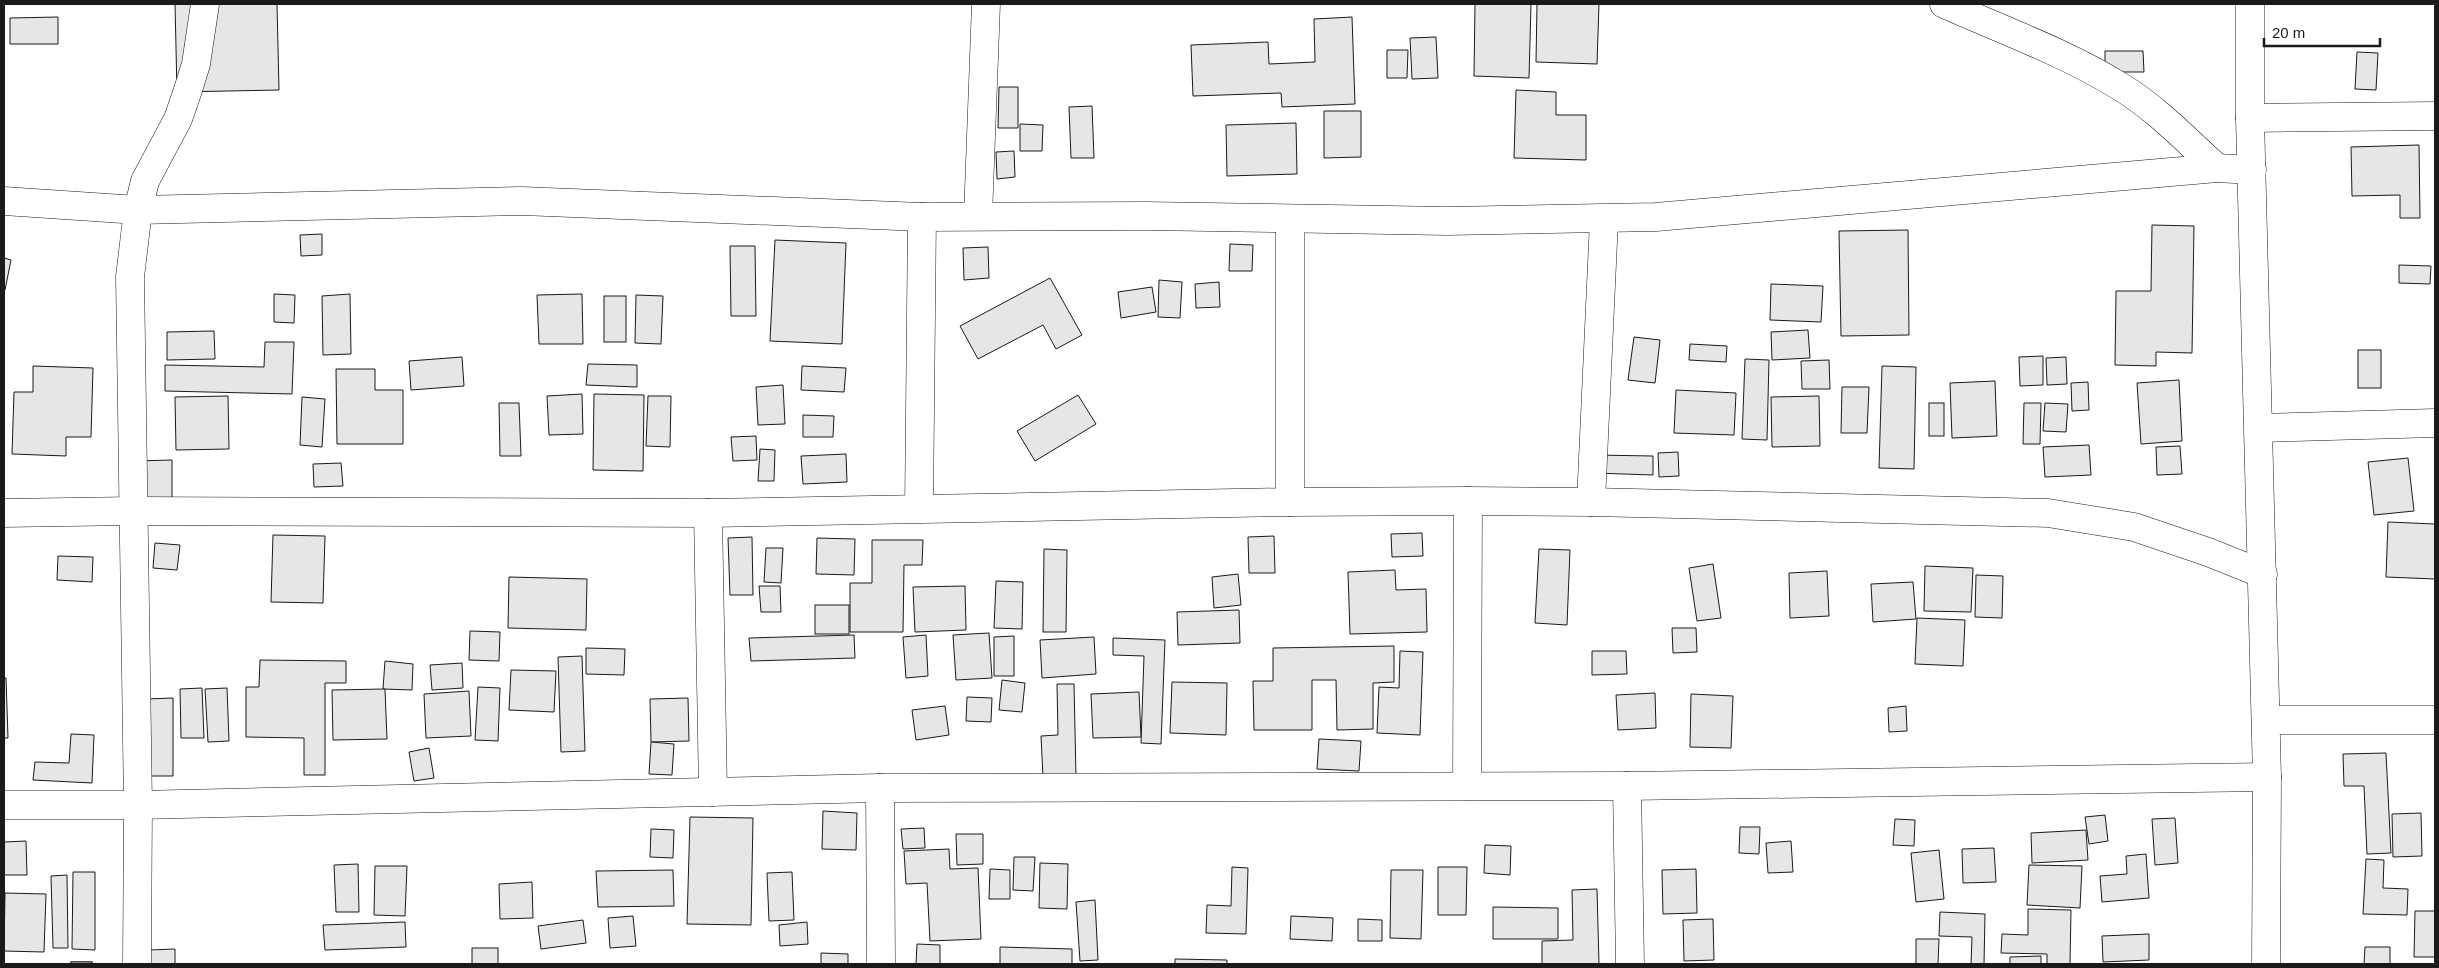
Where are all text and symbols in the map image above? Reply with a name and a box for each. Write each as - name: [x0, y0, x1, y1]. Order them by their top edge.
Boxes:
- scale bar: [2264, 15, 2380, 47]
- text: 20 m: [2272, 24, 2305, 41]

